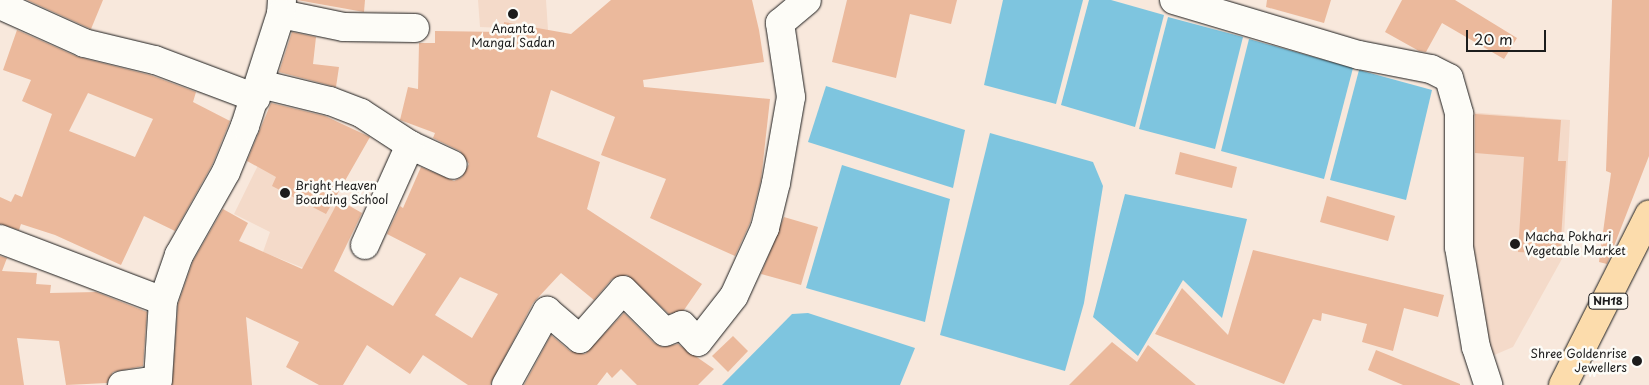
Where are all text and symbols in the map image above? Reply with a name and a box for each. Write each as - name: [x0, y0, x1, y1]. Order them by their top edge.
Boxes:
- marker: Ananta Mangal Sadan: [507, 8, 519, 20]
- scale bar: [1469, 20, 1549, 52]
- place label: Ananta Mangal Sadan: [471, 22, 555, 50]
- text: 20 m: [1474, 27, 1513, 50]
- place label: Bright Heaven Boarding School: [295, 179, 388, 207]
- marker: Bright Heaven Boarding School: [279, 187, 291, 199]
- place label: Macha Pokhari Vegetable Market: [1525, 230, 1626, 258]
- marker: Macha Pokhari Vegetable Market: [1509, 238, 1521, 250]
- road number: NH18: [1588, 292, 1628, 310]
- place label: Shree Goldenrise Jewellers: [1529, 347, 1627, 375]
- marker: Shree Goldenrise Jewellers: [1631, 355, 1643, 367]

